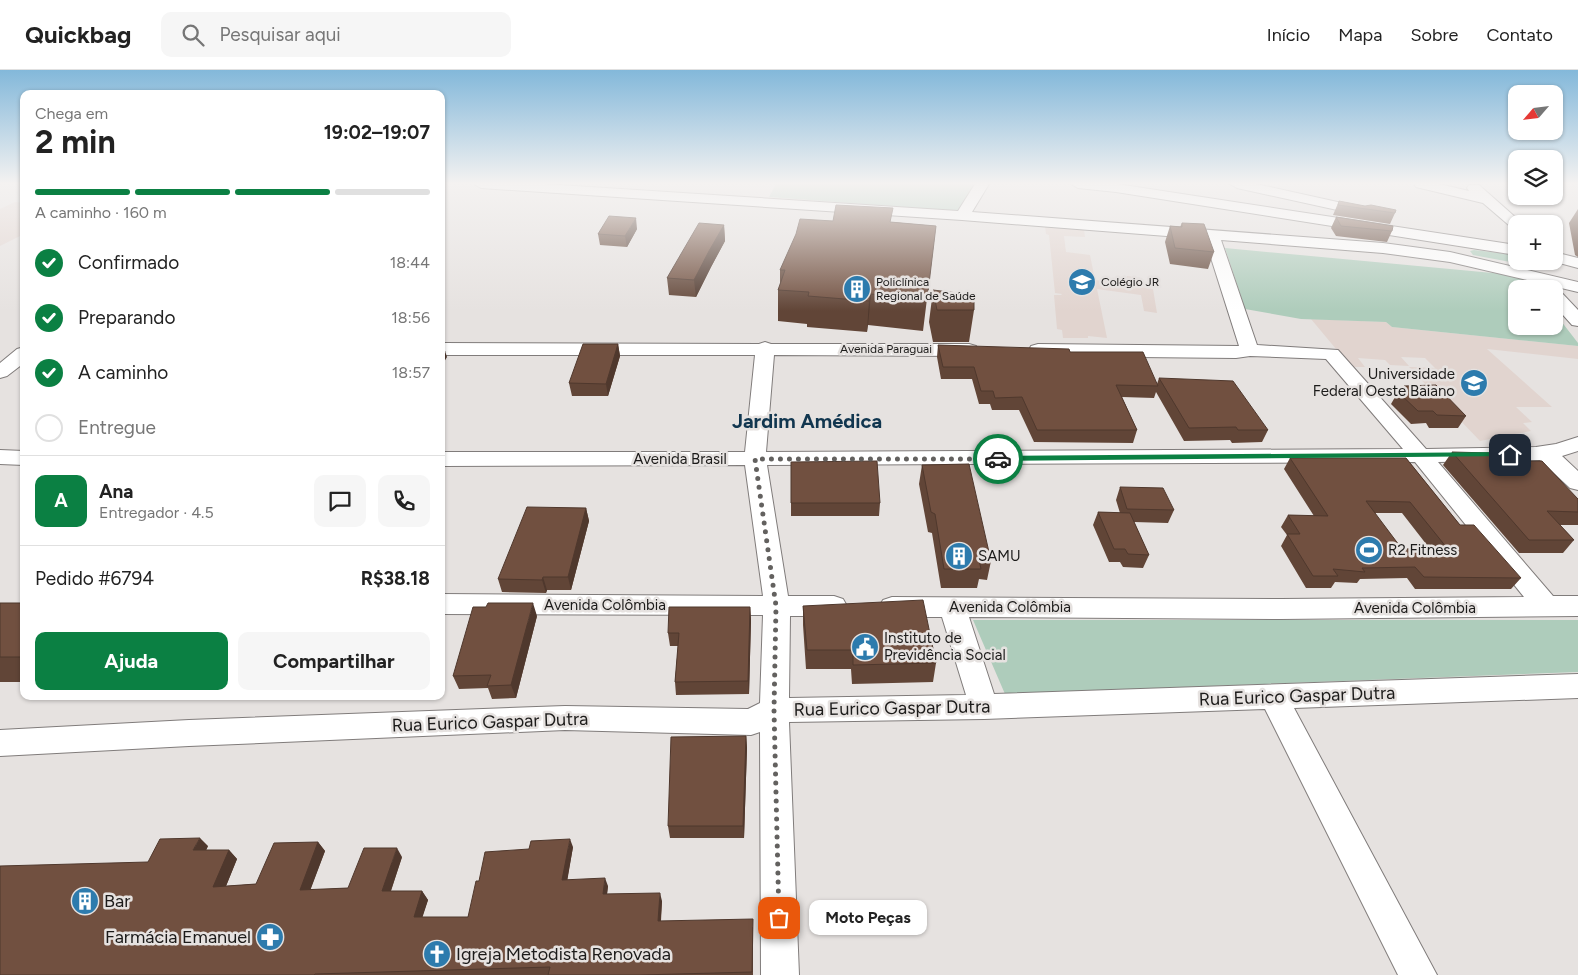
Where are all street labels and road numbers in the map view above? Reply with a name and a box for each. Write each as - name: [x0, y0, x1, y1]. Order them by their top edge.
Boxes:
- street label: Avenida Paraguai: [840, 342, 932, 356]
- street label: Avenida Brasil: [633, 450, 727, 468]
- street label: Avenida Colômbia: [544, 596, 666, 614]
- street label: Avenida Colômbia: [949, 598, 1071, 616]
- street label: Avenida Colômbia: [1354, 599, 1476, 617]
- street label: Rua Eurico Gaspar Dutra: [1198, 682, 1396, 710]
- street label: Rua Eurico Gaspar Dutra: [794, 695, 990, 721]
- street label: Rua Eurico Gaspar Dutra: [391, 708, 589, 736]

